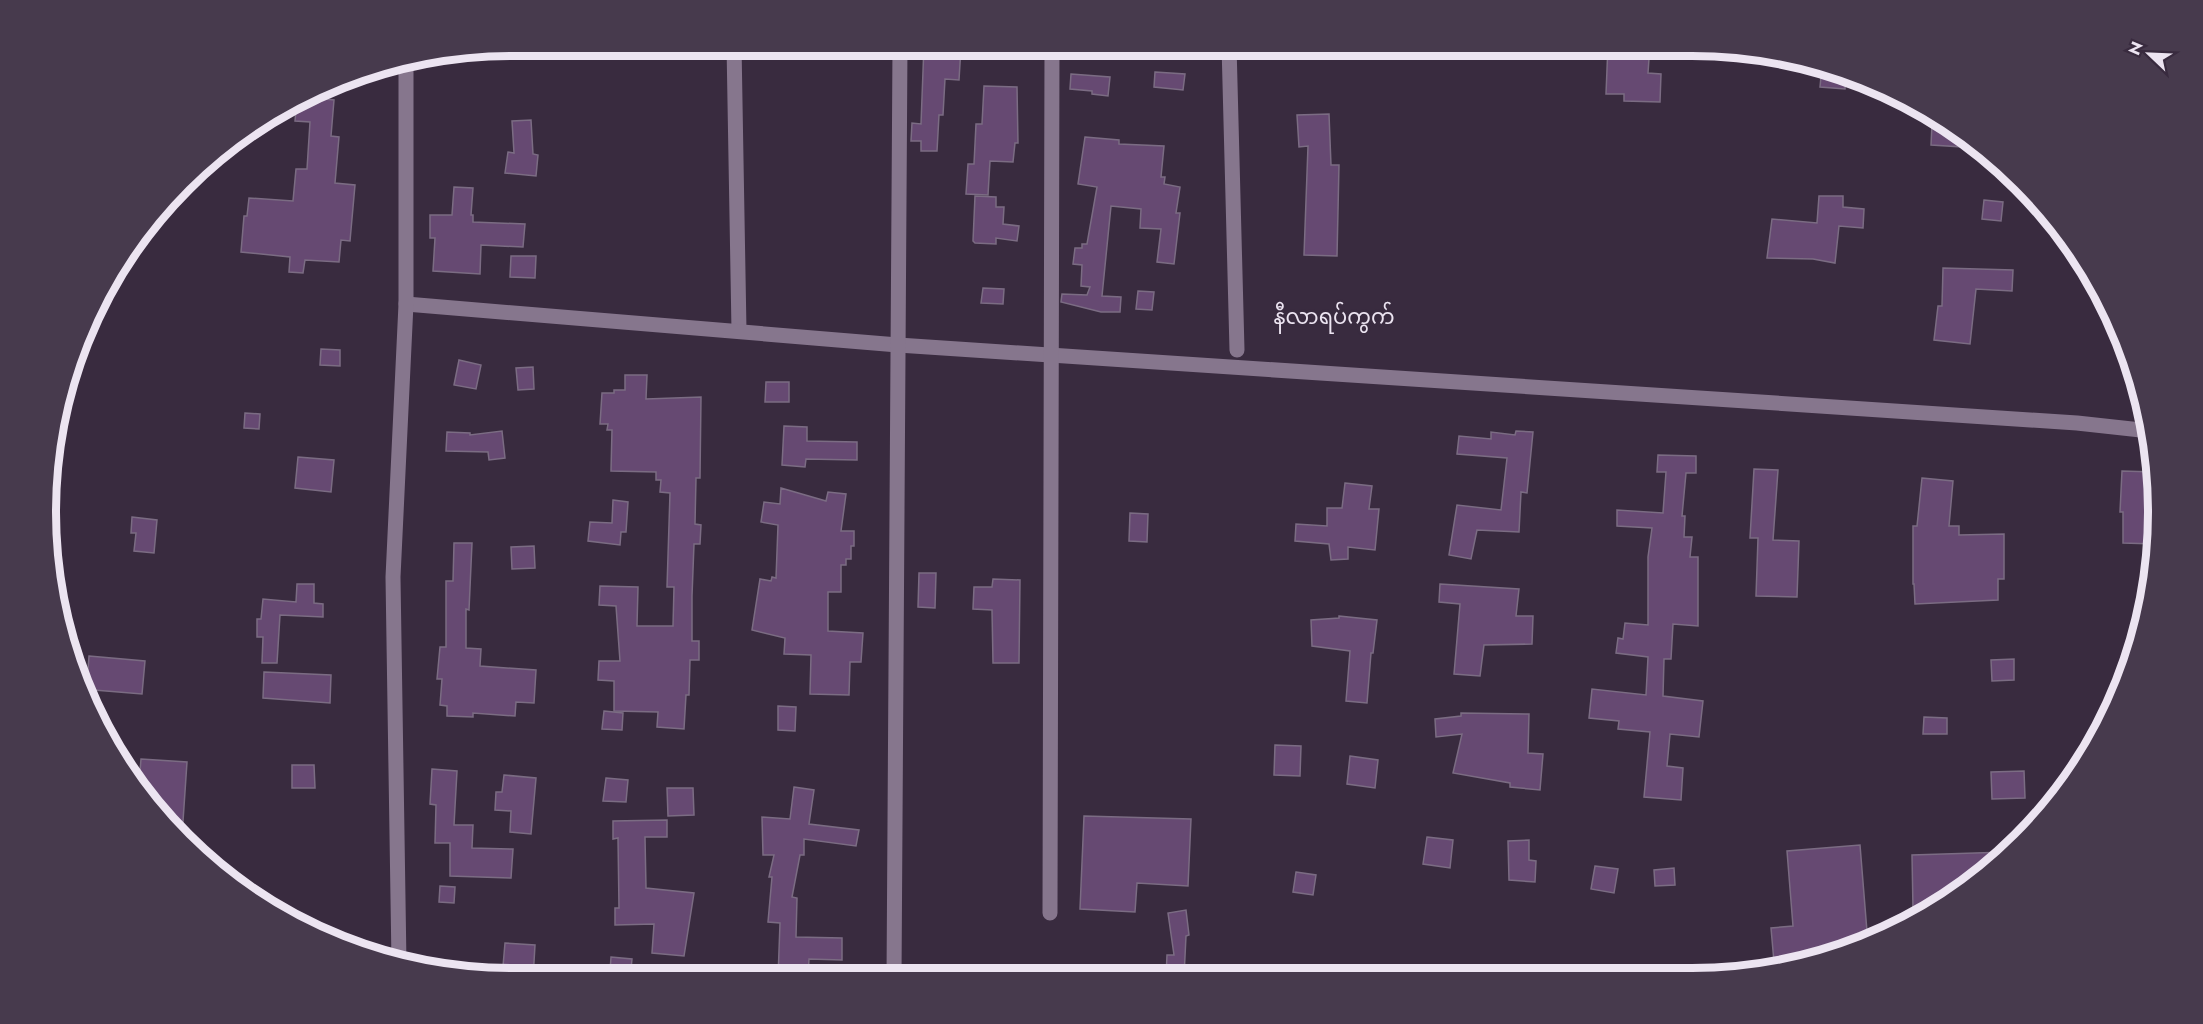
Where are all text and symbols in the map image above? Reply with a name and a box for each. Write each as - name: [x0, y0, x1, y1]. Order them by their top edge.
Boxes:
- north arrow: [2119, 24, 2179, 84]
- text: N: [2123, 38, 2149, 59]
- district label: နီလာရပ်ကွက်: [1273, 301, 1395, 334]

